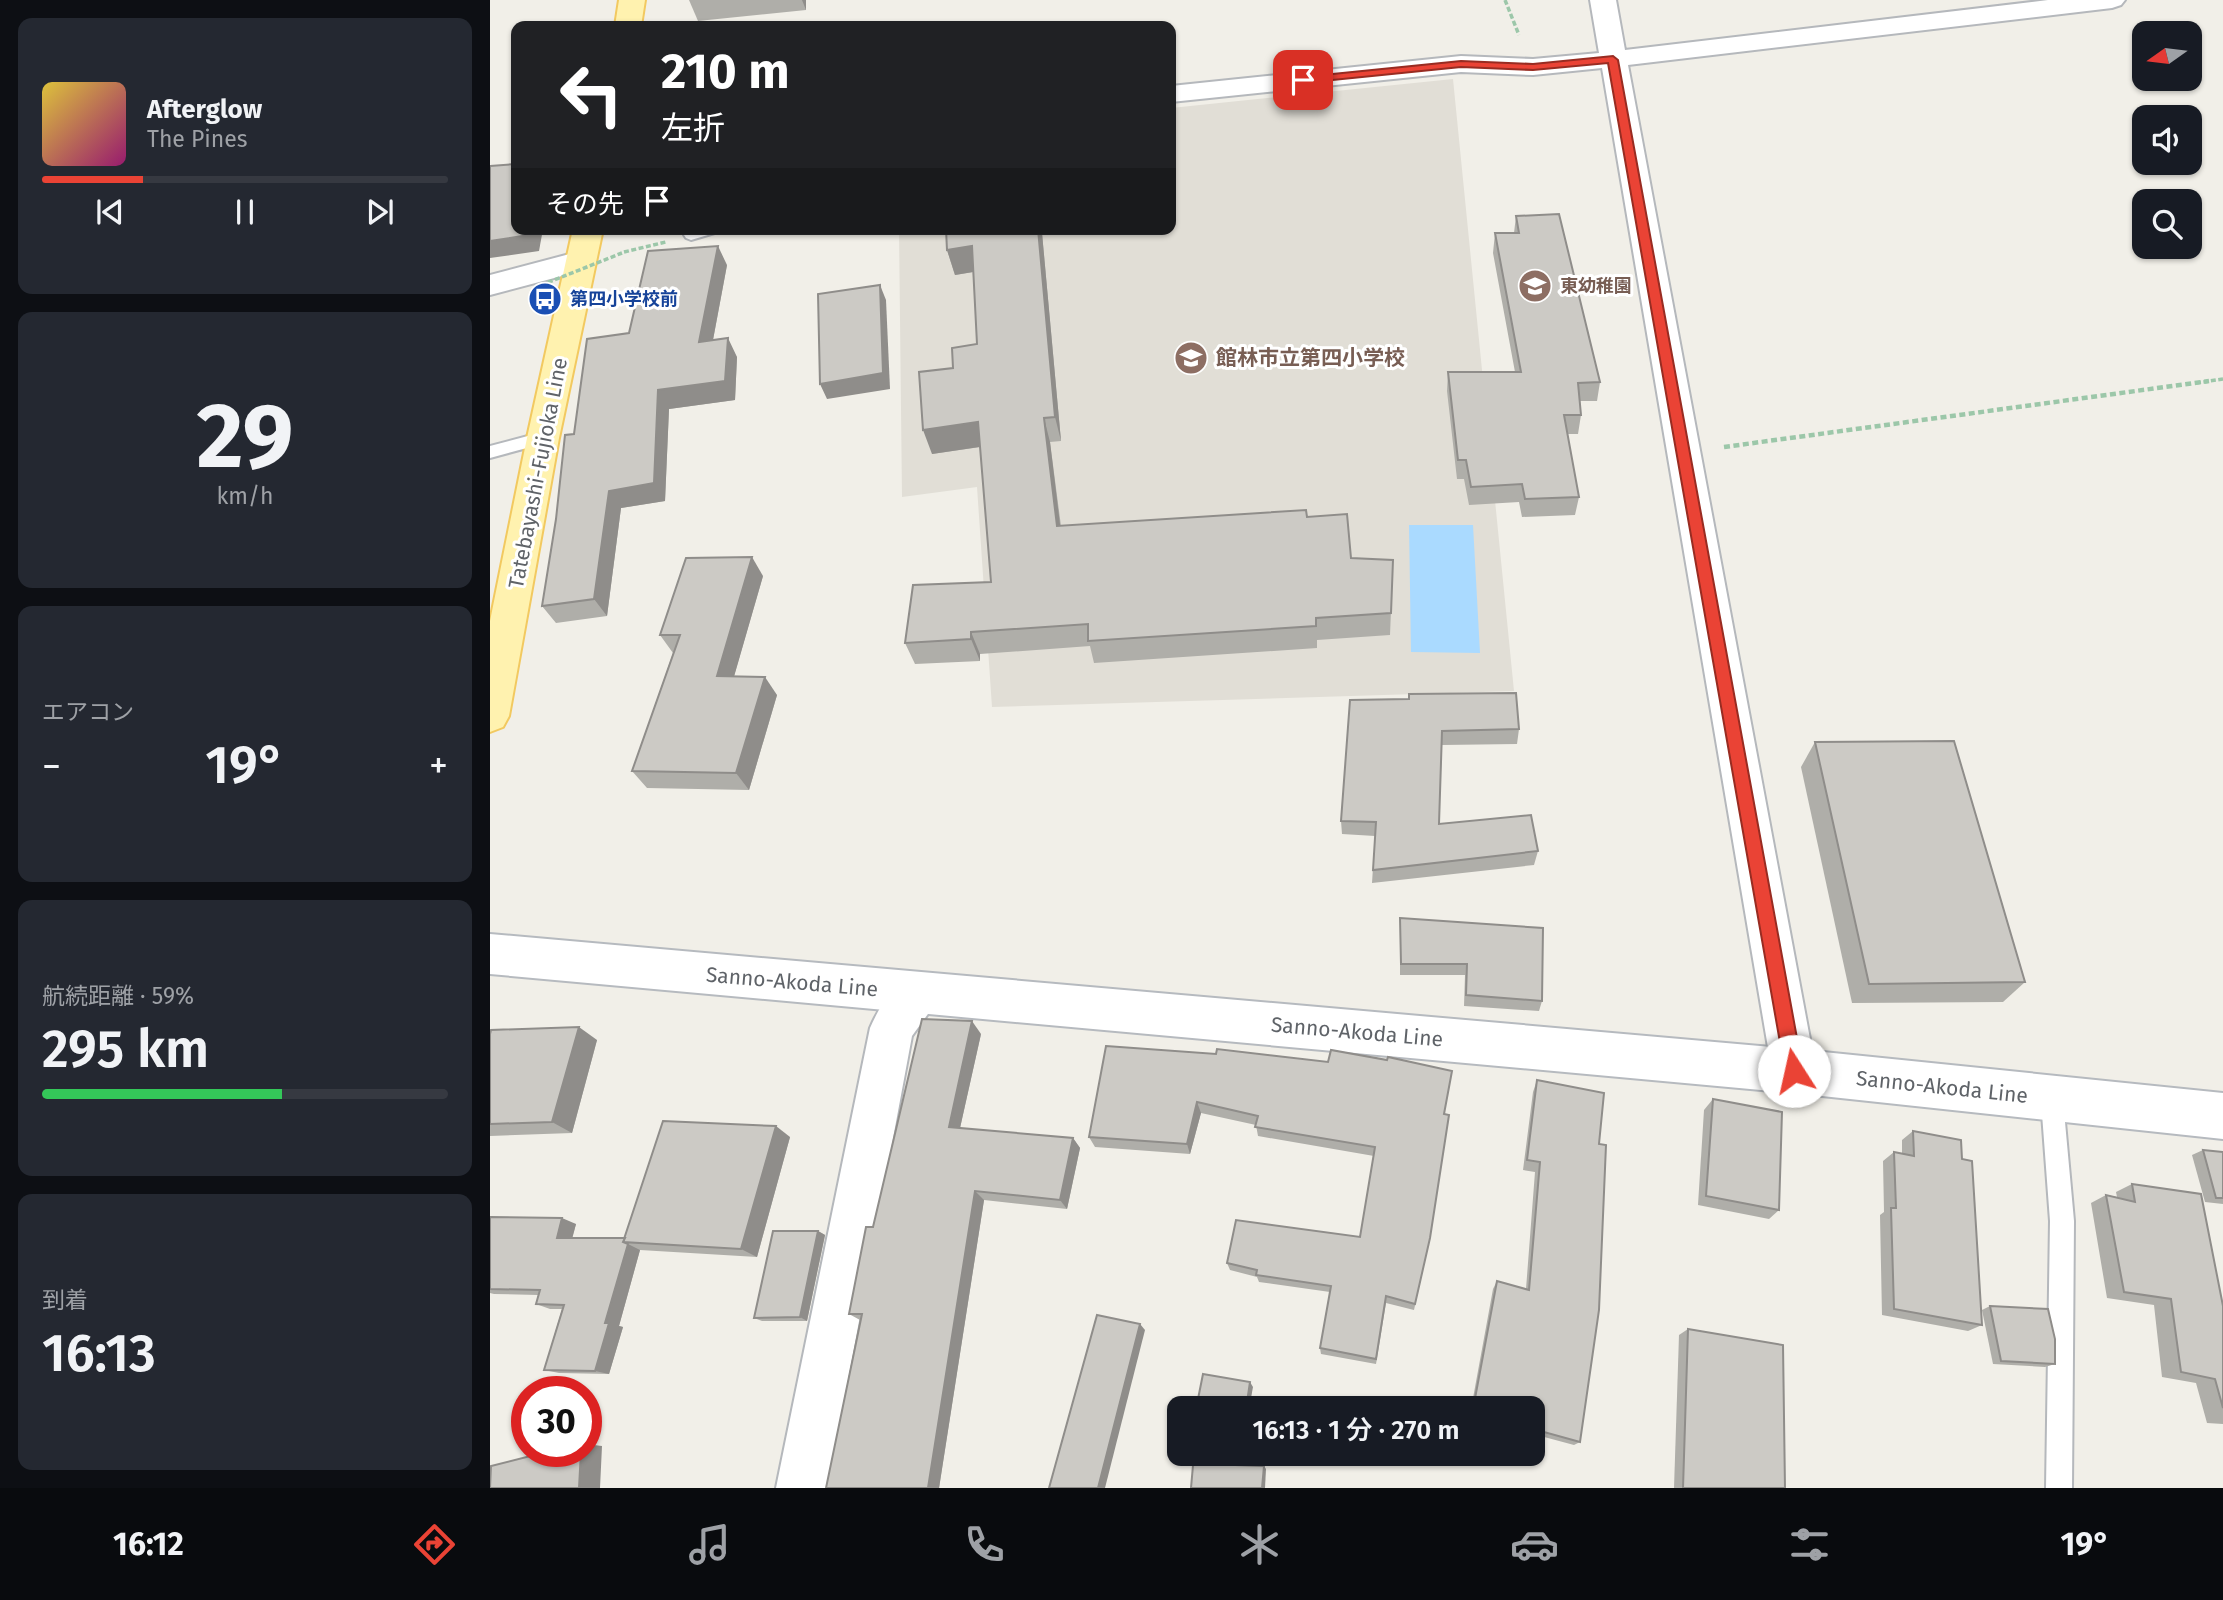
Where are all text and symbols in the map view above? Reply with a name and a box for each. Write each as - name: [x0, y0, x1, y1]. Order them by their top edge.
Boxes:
- north arrow: [2132, 21, 2202, 91]
- map controls: [2132, 21, 2202, 259]
- text: 210 m: [661, 42, 790, 101]
- icon: left: [546, 49, 637, 140]
- pin: [1273, 50, 1333, 110]
- icon: arrive: [1284, 61, 1322, 99]
- text: Afterglow: [147, 94, 262, 125]
- button: sound: [2132, 105, 2202, 175]
- text: 左折: [661, 109, 725, 147]
- text: The Pines: [147, 125, 248, 153]
- icon: arrive: [638, 182, 676, 220]
- text: その先: [546, 189, 624, 220]
- button: search: [2132, 189, 2202, 259]
- icon: previous: [91, 193, 129, 231]
- icon: pause: [226, 193, 264, 231]
- icon: next: [361, 193, 399, 231]
- school or university icon: 東幼稚園: [1516, 267, 1554, 305]
- place label: 東幼稚園: [1560, 275, 1632, 297]
- bus stop icon: 第四小学校前: [526, 280, 564, 318]
- place label: 第四小学校前: [570, 288, 678, 310]
- school or university icon: 館林市立第四小学校: [1172, 339, 1210, 377]
- place label: 館林市立第四小学校: [1216, 345, 1405, 371]
- street label: Tatebayashi-Fujioka Line: [503, 355, 573, 591]
- text: 29: [196, 382, 294, 491]
- text: km/h: [217, 482, 273, 510]
- text: エアコン: [42, 698, 134, 726]
- text: 19°: [205, 734, 285, 797]
- text: −: [42, 743, 61, 789]
- text: +: [429, 743, 448, 789]
- street label: Sanno-Akoda Line: [705, 962, 879, 1002]
- text: 航続距離 · 59%: [42, 982, 194, 1010]
- street label: Sanno-Akoda Line: [1270, 1012, 1444, 1052]
- text: 295 km: [42, 1018, 209, 1081]
- position arrow: [1757, 1034, 1831, 1108]
- street label: Sanno-Akoda Line: [1855, 1065, 2029, 1109]
- text: 到着: [42, 1286, 88, 1314]
- text: 16:13: [42, 1322, 156, 1385]
- speed limit sign: 30: [511, 1376, 602, 1467]
- text: 16:13 · 1 分 · 270 m: [1252, 1415, 1460, 1446]
- icon: directions: [410, 1520, 459, 1569]
- icon: music: [685, 1520, 734, 1569]
- icon: phone: [960, 1520, 1009, 1569]
- icon: climate: [1235, 1520, 1284, 1569]
- icon: car: [1510, 1520, 1559, 1569]
- icon: filters: [1785, 1520, 1834, 1569]
- text: 16:12: [113, 1525, 184, 1563]
- text: 19°: [2060, 1525, 2110, 1563]

